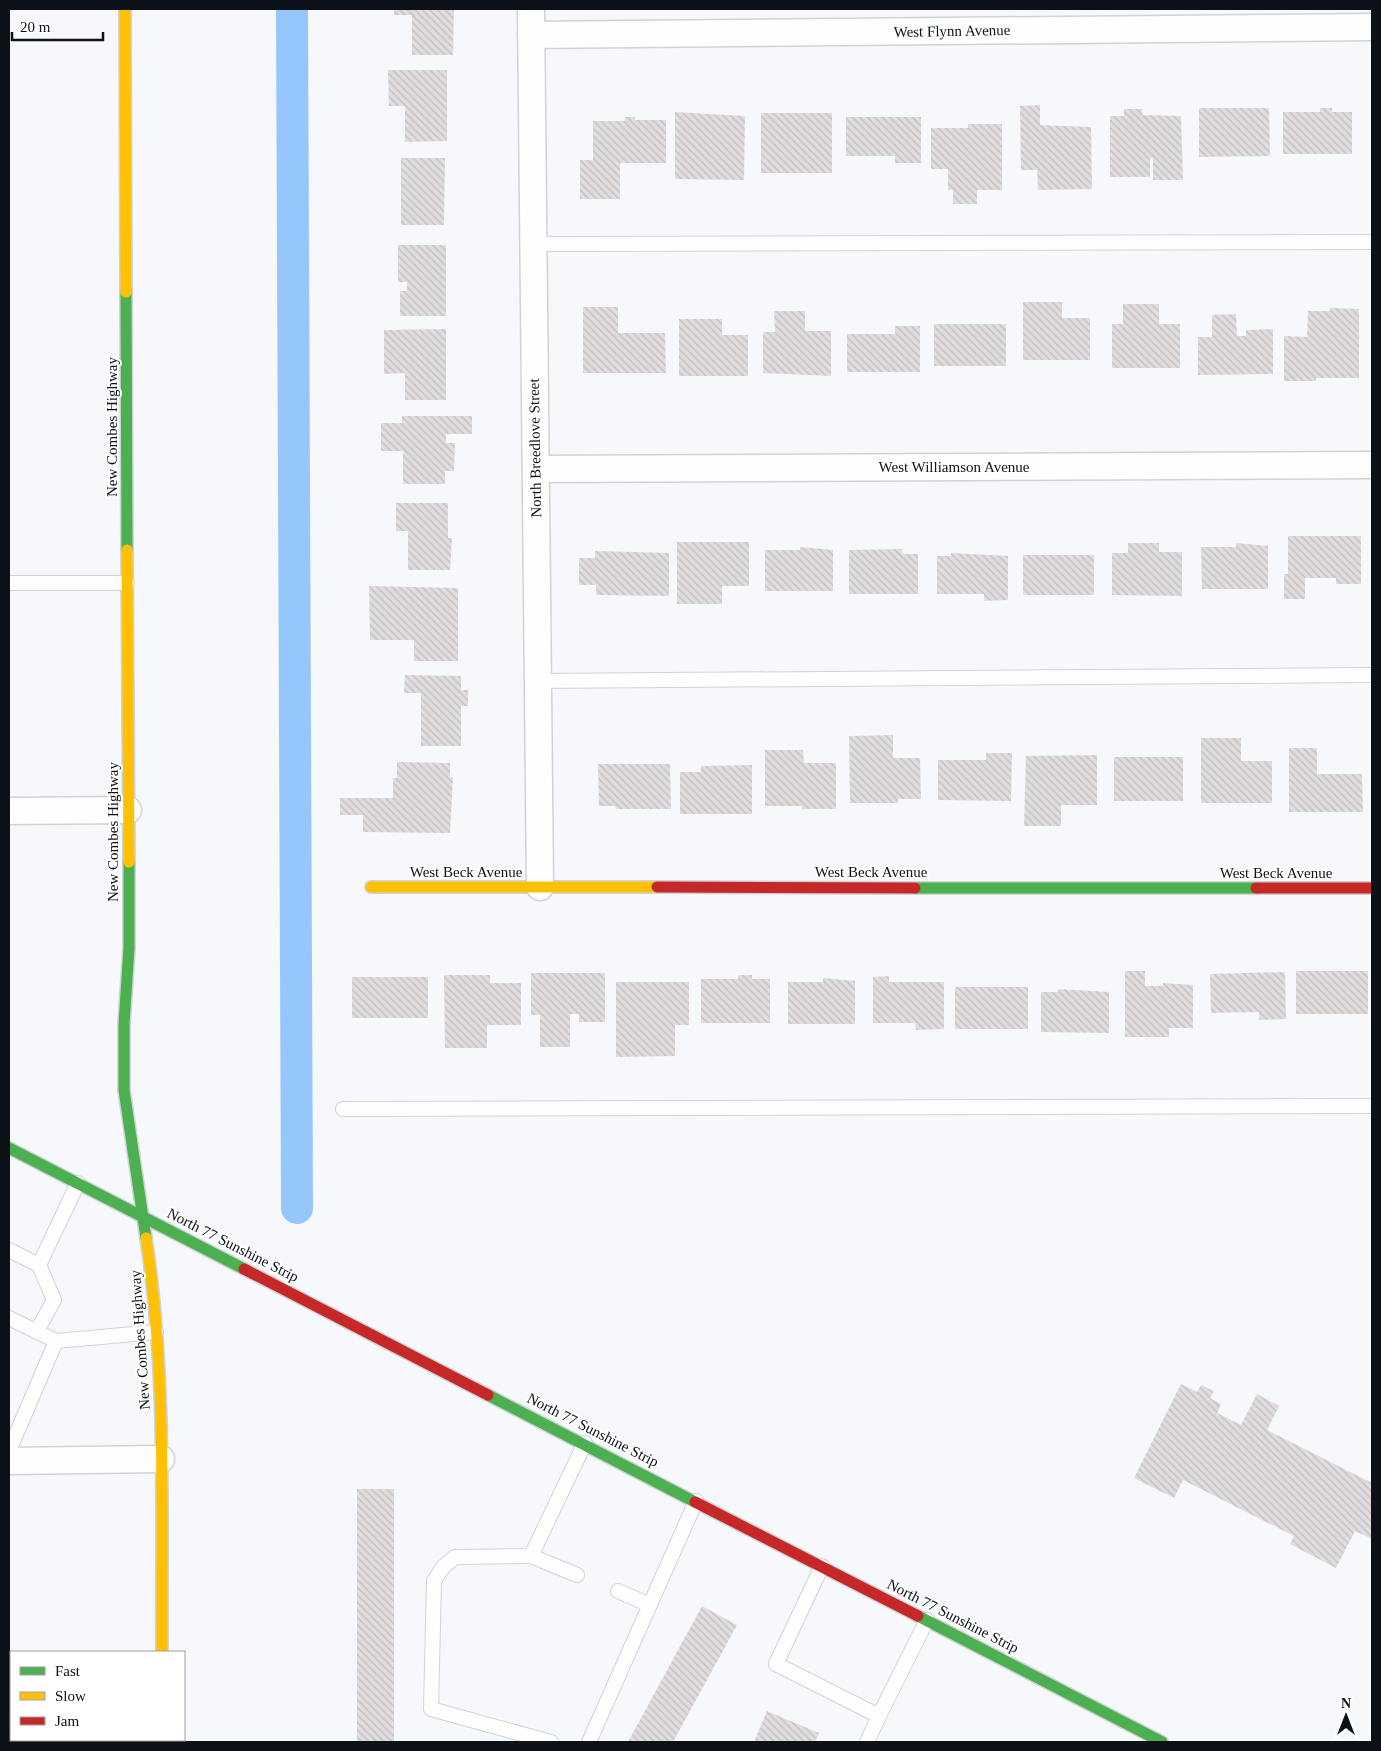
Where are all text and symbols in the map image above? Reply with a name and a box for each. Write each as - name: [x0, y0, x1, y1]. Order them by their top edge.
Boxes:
- scale bar: [12, 10, 104, 42]
- text: 20 m: [20, 19, 51, 35]
- street label: West Flynn Avenue: [893, 22, 1011, 40]
- street label: New Combes Highway: [104, 357, 120, 497]
- street label: North Breedlove Street: [526, 377, 544, 518]
- street label: West Williamson Avenue: [879, 459, 1030, 475]
- street label: New Combes Highway: [105, 762, 121, 902]
- street label: West Beck Avenue: [410, 864, 523, 880]
- street label: West Beck Avenue: [815, 864, 928, 880]
- street label: West Beck Avenue: [1220, 865, 1333, 881]
- street label: North 77 Sunshine Strip: [165, 1205, 301, 1285]
- street label: New Combes Highway: [127, 1269, 153, 1410]
- street label: North 77 Sunshine Strip: [525, 1390, 661, 1470]
- street label: North 77 Sunshine Strip: [885, 1576, 1021, 1656]
- legend: [10, 1651, 185, 1741]
- text: Fast: [55, 1663, 81, 1679]
- text: Slow: [55, 1688, 86, 1704]
- north arrow: [1321, 1691, 1371, 1741]
- text: N: [1341, 1696, 1351, 1711]
- text: Jam: [55, 1713, 79, 1729]

